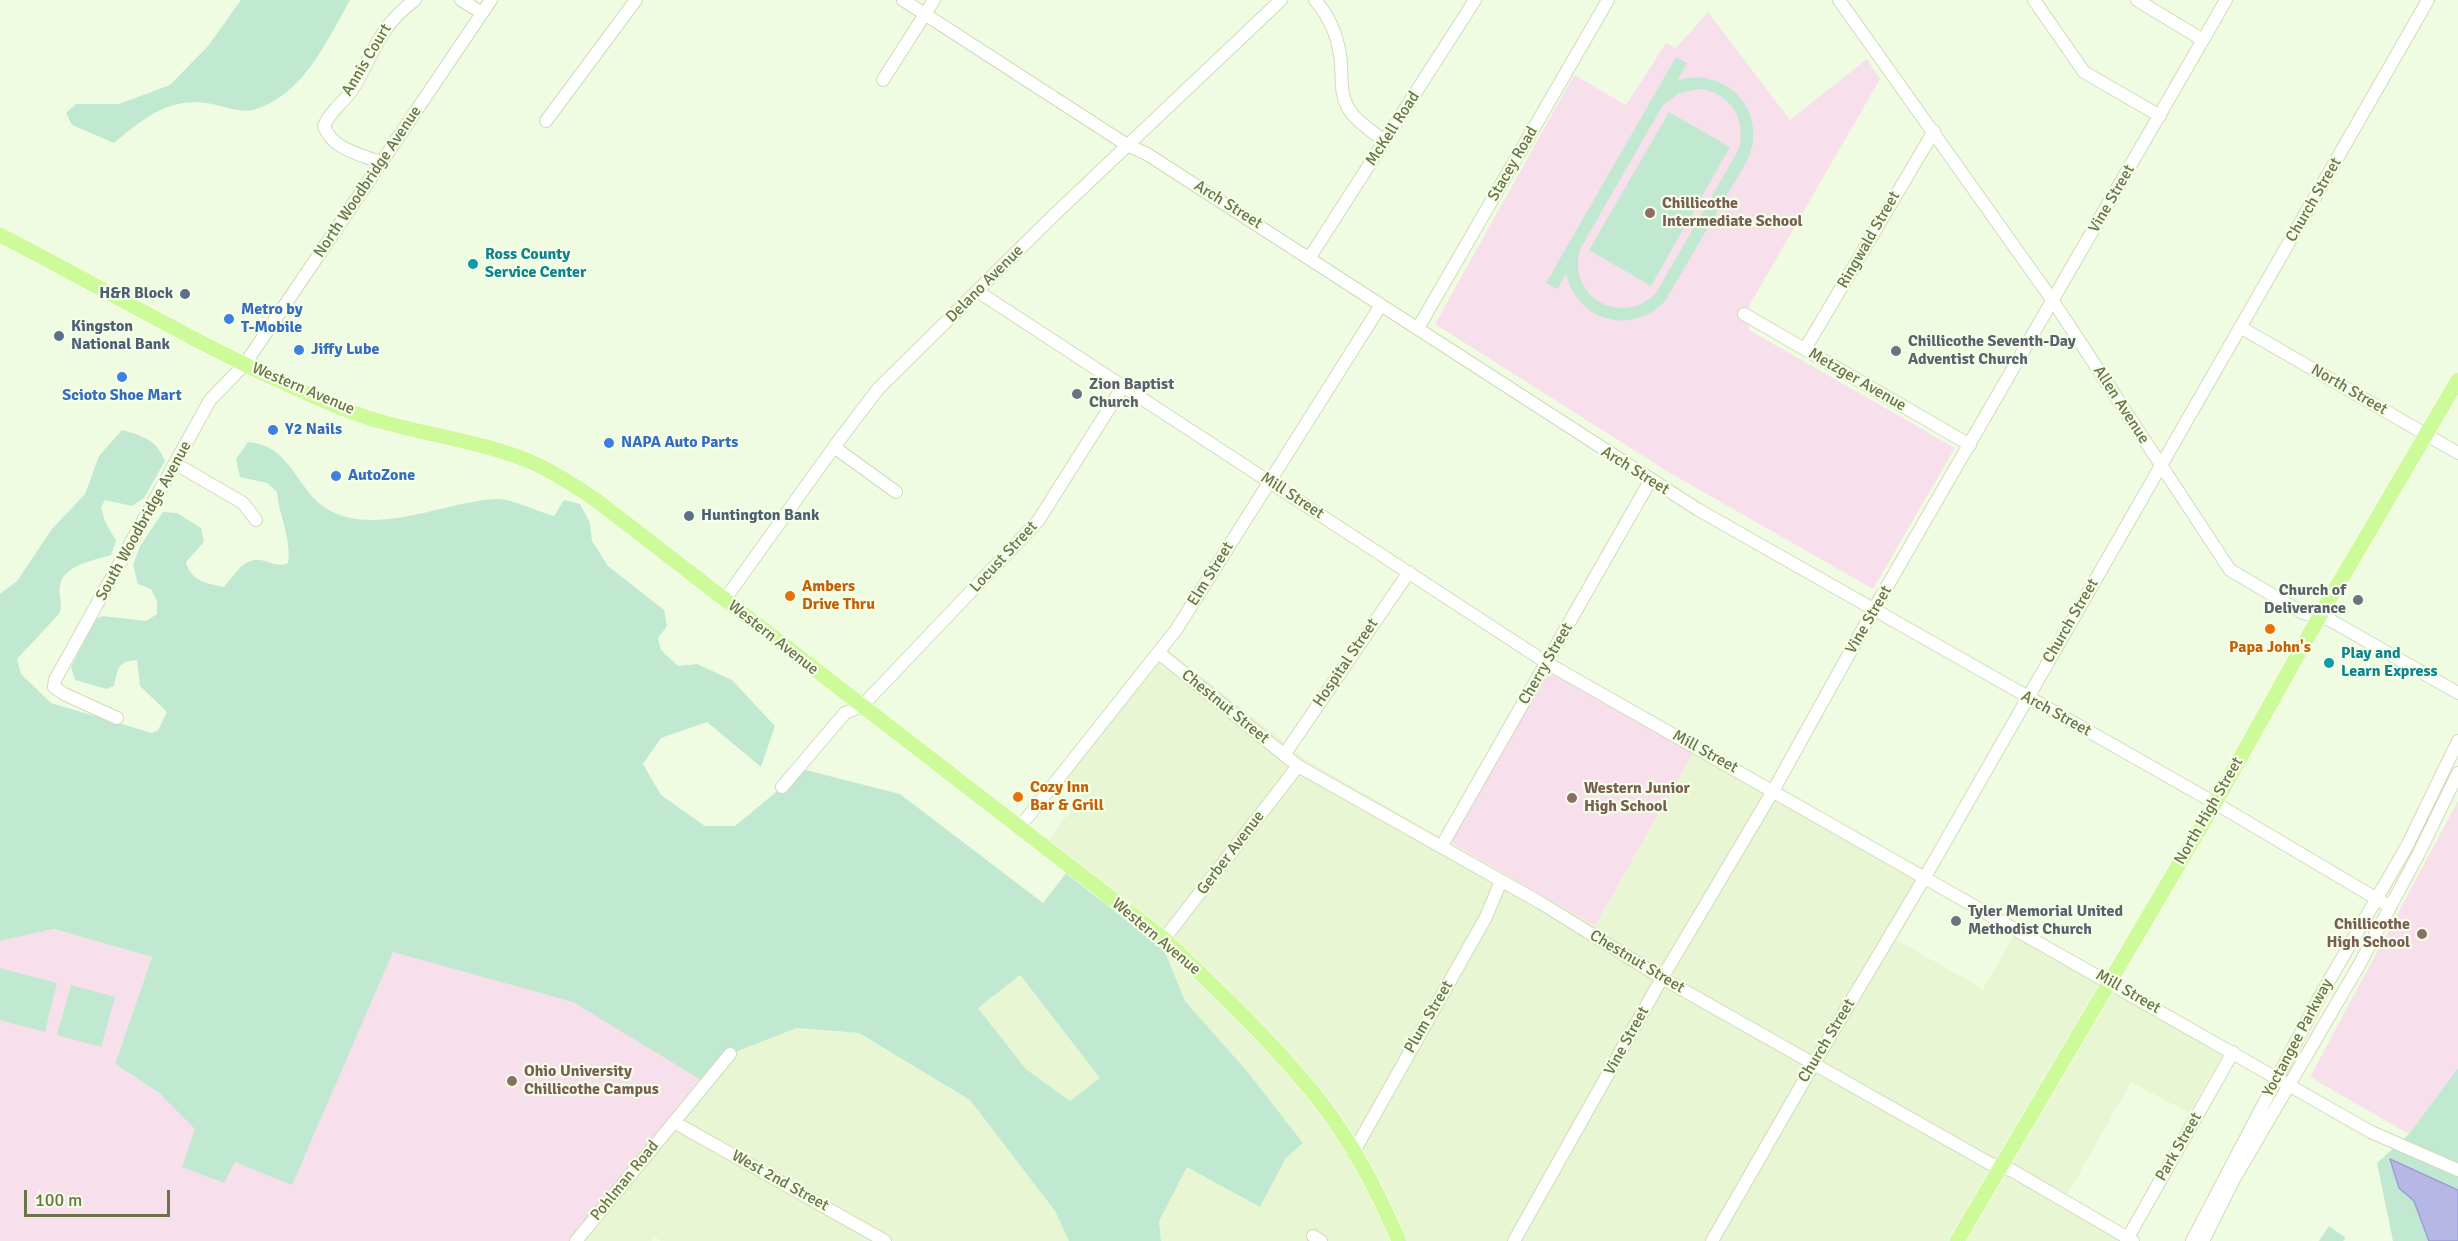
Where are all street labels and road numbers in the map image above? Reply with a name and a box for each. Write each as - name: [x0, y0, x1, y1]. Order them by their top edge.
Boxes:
- street label: Annis Court: [338, 21, 396, 99]
- street label: McKell Road: [1362, 88, 1424, 170]
- street label: North Woodbridge Avenue: [310, 103, 426, 261]
- street label: Stacey Road: [1484, 123, 1542, 205]
- street label: Church Street: [2282, 154, 2346, 246]
- street label: Vine Street: [2085, 162, 2139, 236]
- street label: Arch Street: [1190, 177, 1266, 233]
- street label: Ringwald Street: [1833, 188, 1905, 292]
- street label: Delano Avenue: [942, 241, 1028, 327]
- street label: Metzger Avenue: [1805, 344, 1909, 416]
- street label: Western Avenue: [249, 359, 357, 419]
- street label: North Street: [2307, 360, 2391, 420]
- street label: Allen Avenue: [2089, 362, 2153, 448]
- street label: South Woodbridge Avenue: [92, 438, 196, 604]
- street label: Arch Street: [1597, 443, 1673, 499]
- street label: Mill Street: [1257, 468, 1327, 524]
- street label: Locust Street: [966, 517, 1042, 597]
- street label: Elm Street: [1184, 539, 1238, 609]
- street label: Church Street: [2039, 575, 2103, 667]
- street label: Vine Street: [1842, 583, 1896, 657]
- street label: Western Avenue: [724, 597, 822, 679]
- street label: Hospital Street: [1309, 615, 1383, 711]
- street label: Cherry Street: [1515, 620, 1577, 708]
- street label: Chestnut Street: [1177, 666, 1273, 748]
- street label: Arch Street: [2018, 687, 2094, 741]
- street label: Mill Street: [1669, 726, 1741, 778]
- street label: North High Street: [2171, 754, 2247, 868]
- street label: Gerber Avenue: [1193, 807, 1269, 899]
- street label: Western Avenue: [1108, 894, 1204, 980]
- street label: Chestnut Street: [1586, 926, 1688, 998]
- street label: Mill Street: [2092, 966, 2164, 1018]
- street label: Yoctangee Parkway: [2259, 976, 2337, 1100]
- street label: Plum Street: [1401, 977, 1457, 1057]
- street label: Church Street: [1795, 996, 1859, 1086]
- street label: Vine Street: [1600, 1003, 1654, 1079]
- street label: Park Street: [2152, 1109, 2206, 1185]
- street label: Pohlman Road: [587, 1137, 663, 1225]
- street label: West 2nd Street: [728, 1146, 832, 1216]

